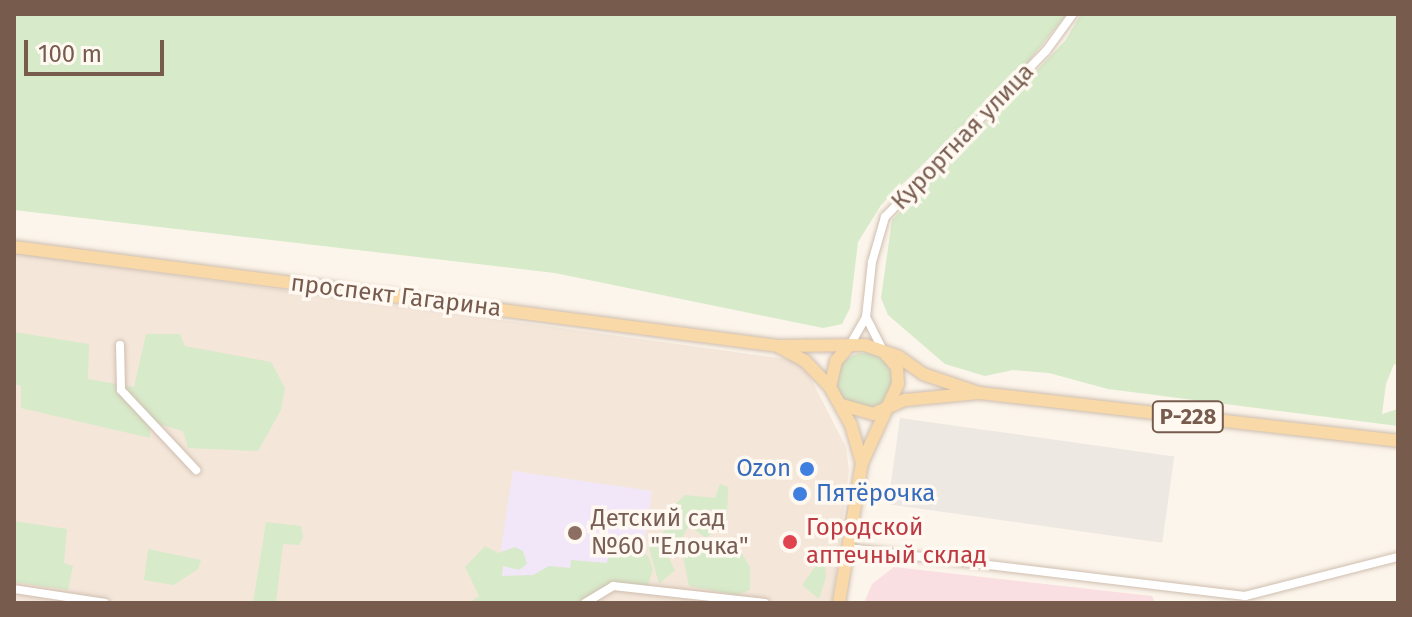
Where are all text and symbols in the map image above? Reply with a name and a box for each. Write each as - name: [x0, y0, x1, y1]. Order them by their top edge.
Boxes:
- scale bar: [28, 24, 168, 74]
- text: 100 m: [38, 40, 102, 68]
- street label: Курортная улица: [886, 58, 1040, 216]
- street label: проспект Гагарина: [289, 269, 503, 323]
- road number: Р-228: [1150, 399, 1226, 435]
- place label: Ozon: [736, 455, 791, 483]
- marker: Ozon: [798, 460, 816, 478]
- place label: Пятёрочка: [816, 480, 935, 508]
- marker: Пятёрочка: [791, 485, 809, 503]
- place label: Детский сад №60 "Елочка": [591, 505, 748, 561]
- place label: Городской аптечный склад: [806, 514, 987, 570]
- marker: Детский сад №60 "Елочка": [566, 524, 584, 542]
- marker: Городской аптечный склад: [781, 533, 799, 551]

